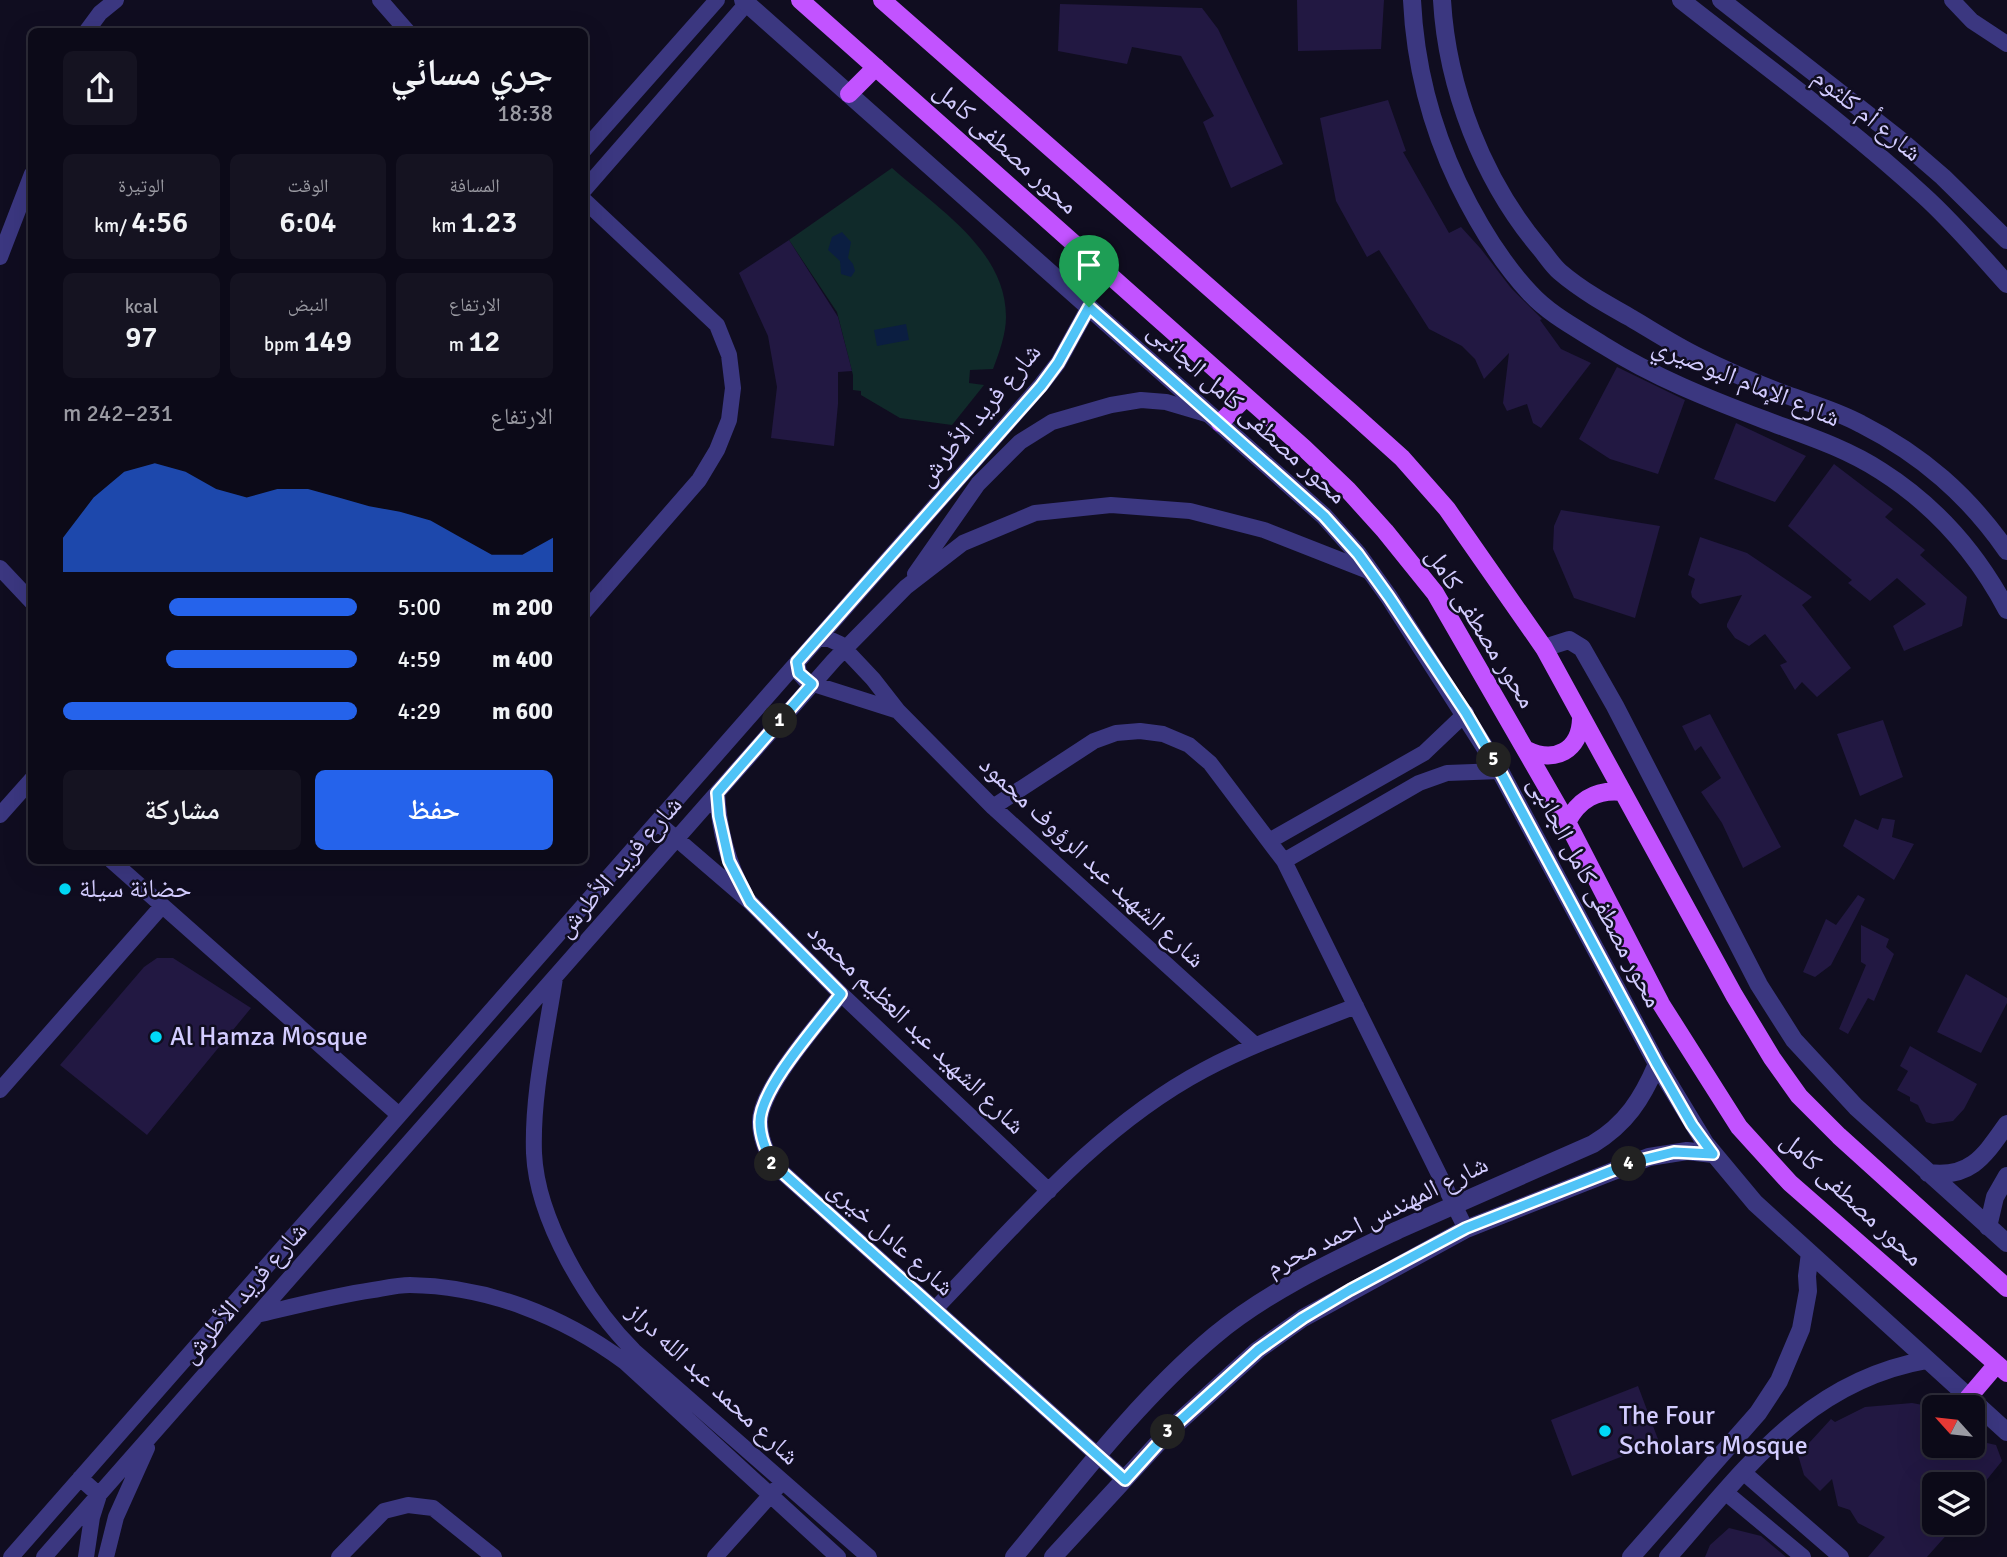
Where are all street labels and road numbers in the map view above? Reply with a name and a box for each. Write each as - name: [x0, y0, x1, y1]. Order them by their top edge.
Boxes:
- street label: شارع أم كلثوم: [1805, 61, 1928, 169]
- street label: محور مصطفى كامل: [927, 75, 1085, 221]
- street label: محور مصطفى كامل الجانبى: [1141, 315, 1353, 511]
- street label: شارع الإمام البوصيري: [1646, 330, 1844, 438]
- street label: شارع فريد الأطرش: [910, 337, 1048, 493]
- street label: محور مصطفى كامل: [1419, 542, 1543, 714]
- street label: شارع الشهيد عبد الرؤوف محمود: [972, 749, 1212, 975]
- street label: محور مصطفى كامل الجانبى: [1520, 771, 1670, 1013]
- street label: شارع فريد الأطرش: [549, 790, 689, 944]
- street label: شارع الشهيد عبد العظيم محمود: [800, 917, 1032, 1141]
- street label: محور مصطفى كامل: [1774, 1125, 1930, 1273]
- street label: شارع المهندس احمد محرم: [1261, 1148, 1494, 1285]
- street label: شارع عادل خيرى: [821, 1173, 961, 1303]
- street label: شارع فريد الأطرش: [174, 1216, 314, 1370]
- street label: شارع محمد عبد الله دراز: [619, 1295, 806, 1472]

